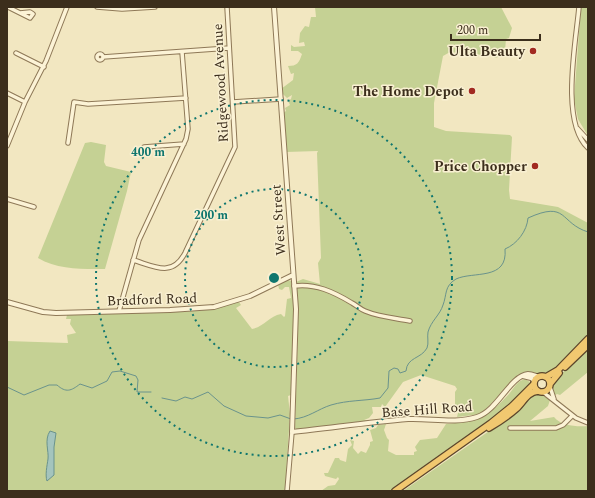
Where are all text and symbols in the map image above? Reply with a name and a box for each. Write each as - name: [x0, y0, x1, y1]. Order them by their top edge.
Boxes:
- scale bar: [451, 16, 540, 42]
- text: 200 m: [457, 21, 488, 40]
- street label: Ridgewood Avenue: [207, 23, 234, 143]
- place label: Ulta Beauty: [448, 41, 526, 62]
- marker: Ulta Beauty: [528, 46, 538, 56]
- place label: The Home Depot: [353, 81, 465, 102]
- marker: The Home Depot: [467, 86, 477, 96]
- text: 400 m: [131, 143, 165, 162]
- place label: Price Chopper: [434, 156, 527, 177]
- marker: Price Chopper: [530, 161, 540, 171]
- street label: West Street: [266, 184, 291, 256]
- text: 200 m: [194, 206, 228, 225]
- centre of rings: [267, 271, 281, 285]
- street label: Bradford Road: [106, 287, 198, 312]
- street label: Base Hill Road: [381, 396, 474, 423]

